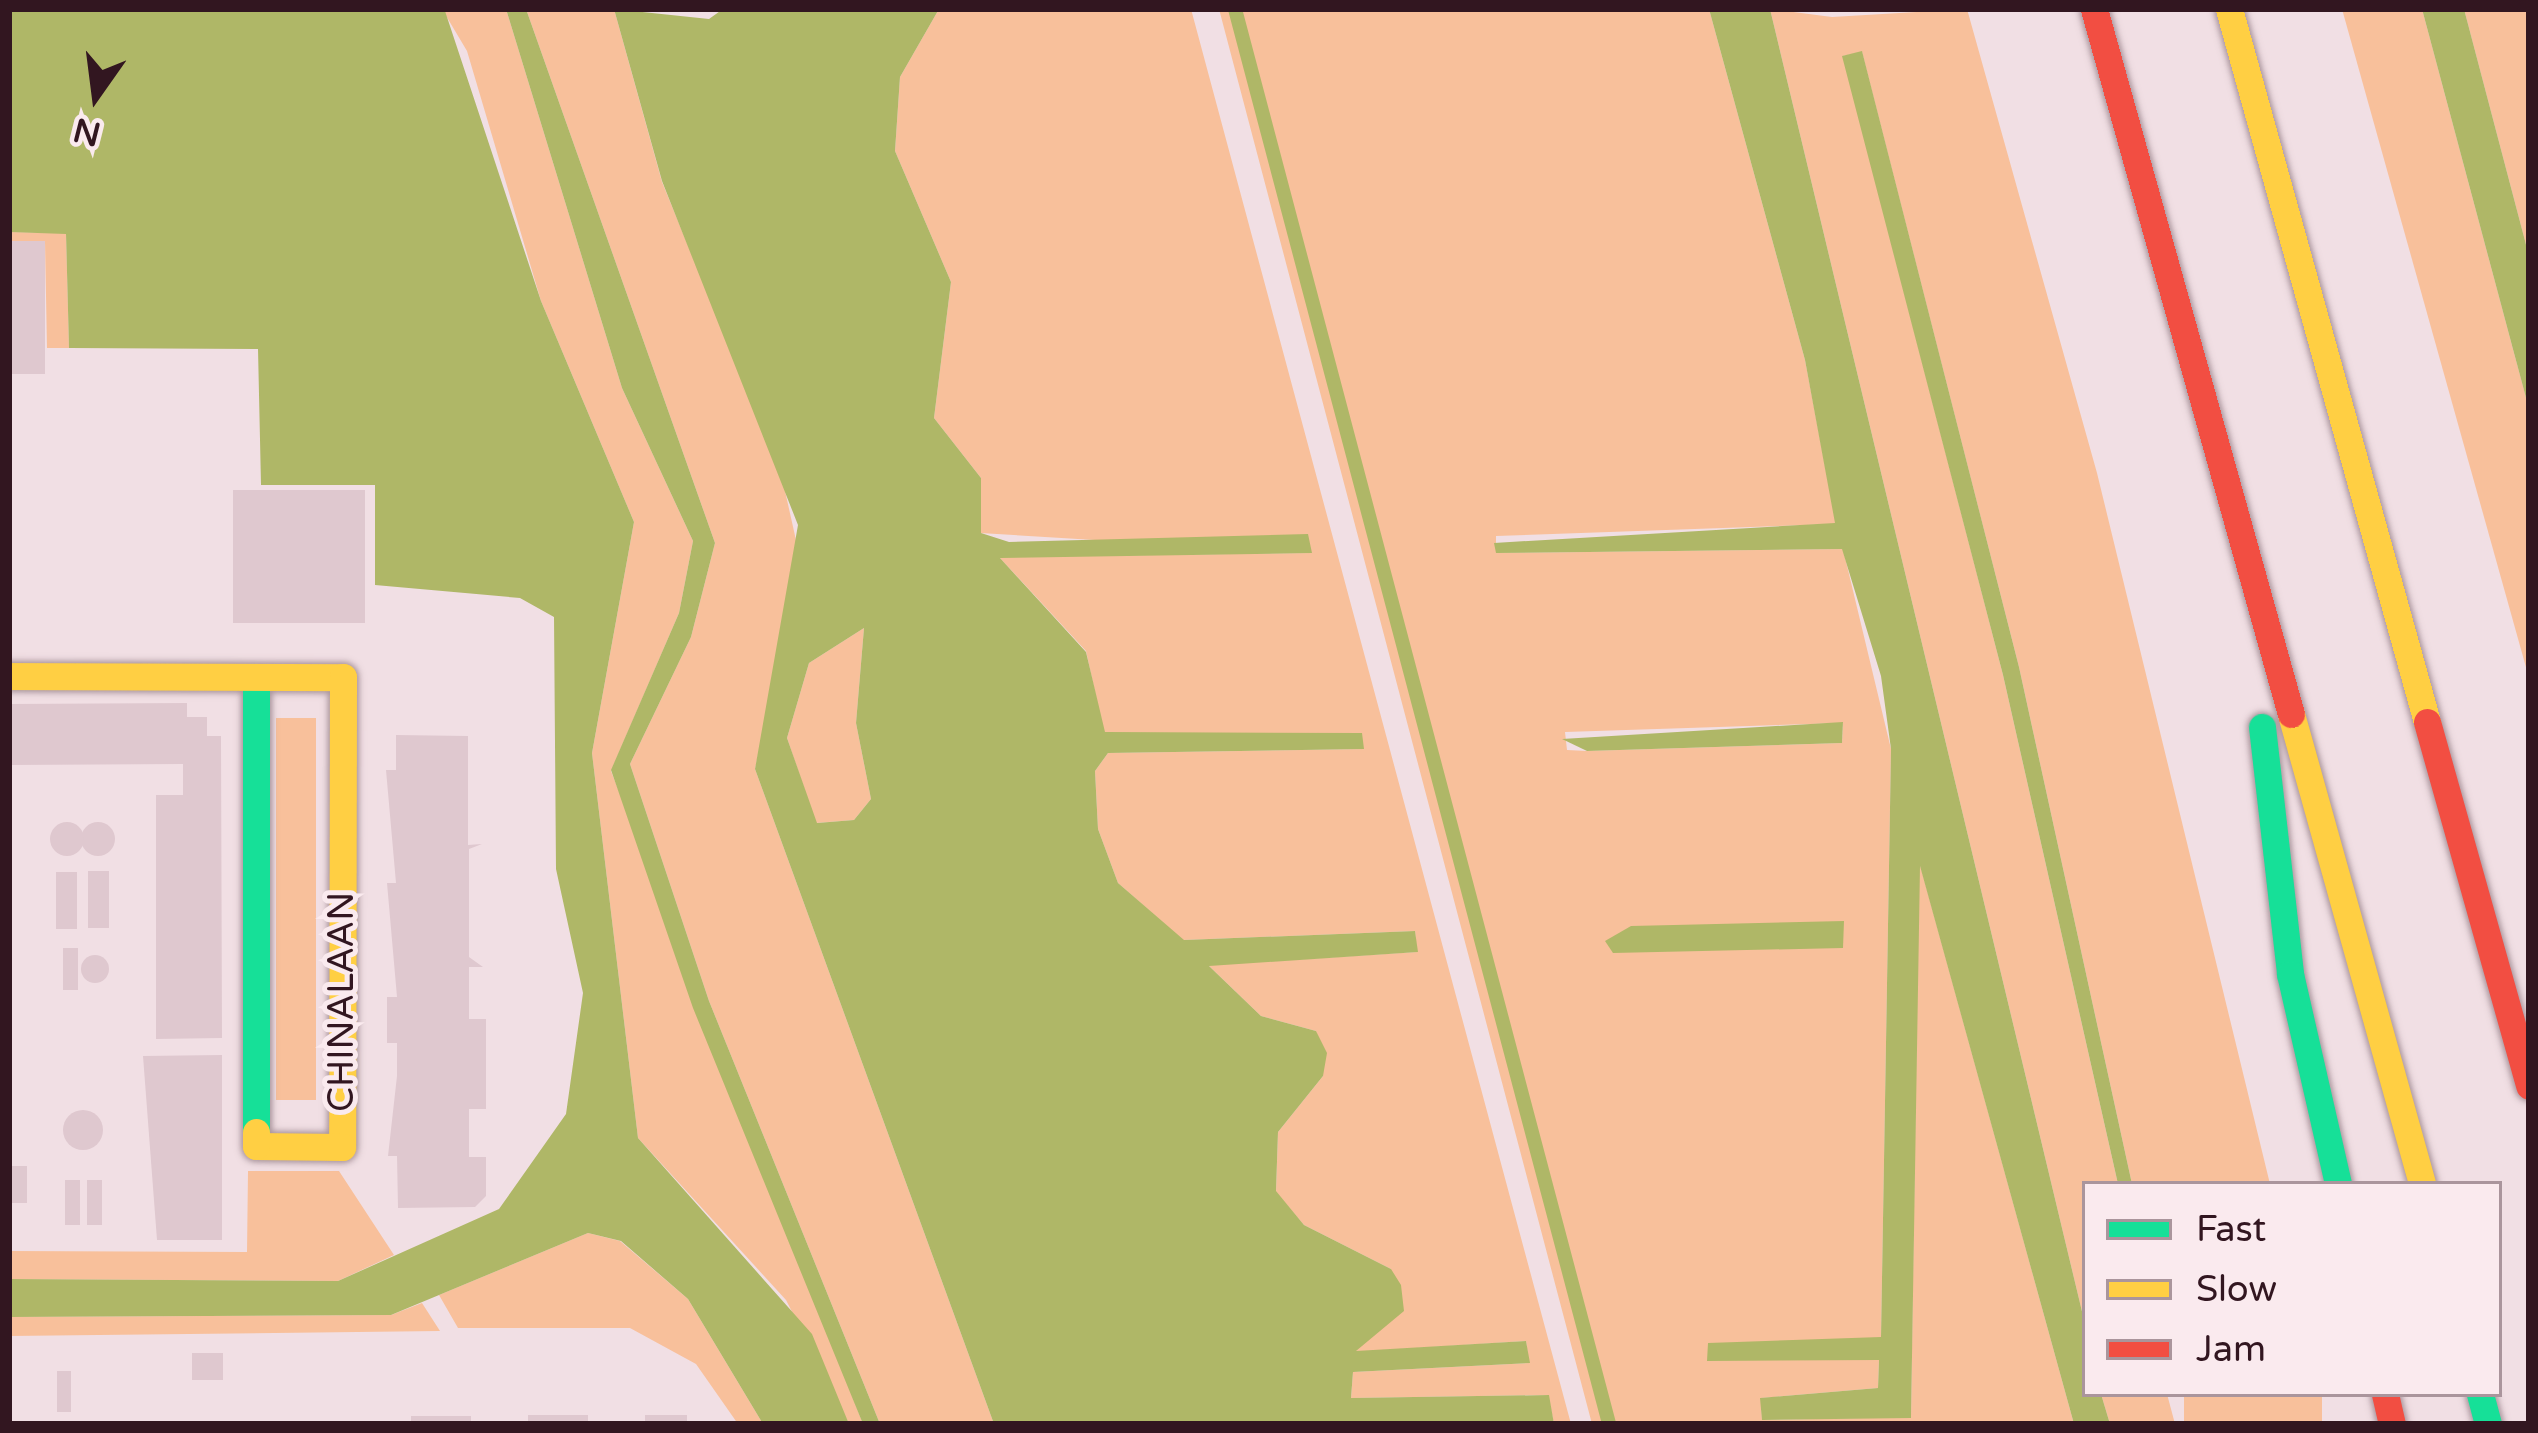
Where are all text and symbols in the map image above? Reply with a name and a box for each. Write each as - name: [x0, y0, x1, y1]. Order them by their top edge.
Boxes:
- north arrow: [36, 36, 156, 156]
- text: N: [70, 109, 105, 154]
- street label: CHINALAAN: [320, 892, 364, 1112]
- legend: [2082, 1181, 2502, 1397]
- text: Fast: [2196, 1208, 2266, 1251]
- text: Slow: [2196, 1268, 2277, 1311]
- text: Jam: [2196, 1328, 2266, 1371]

